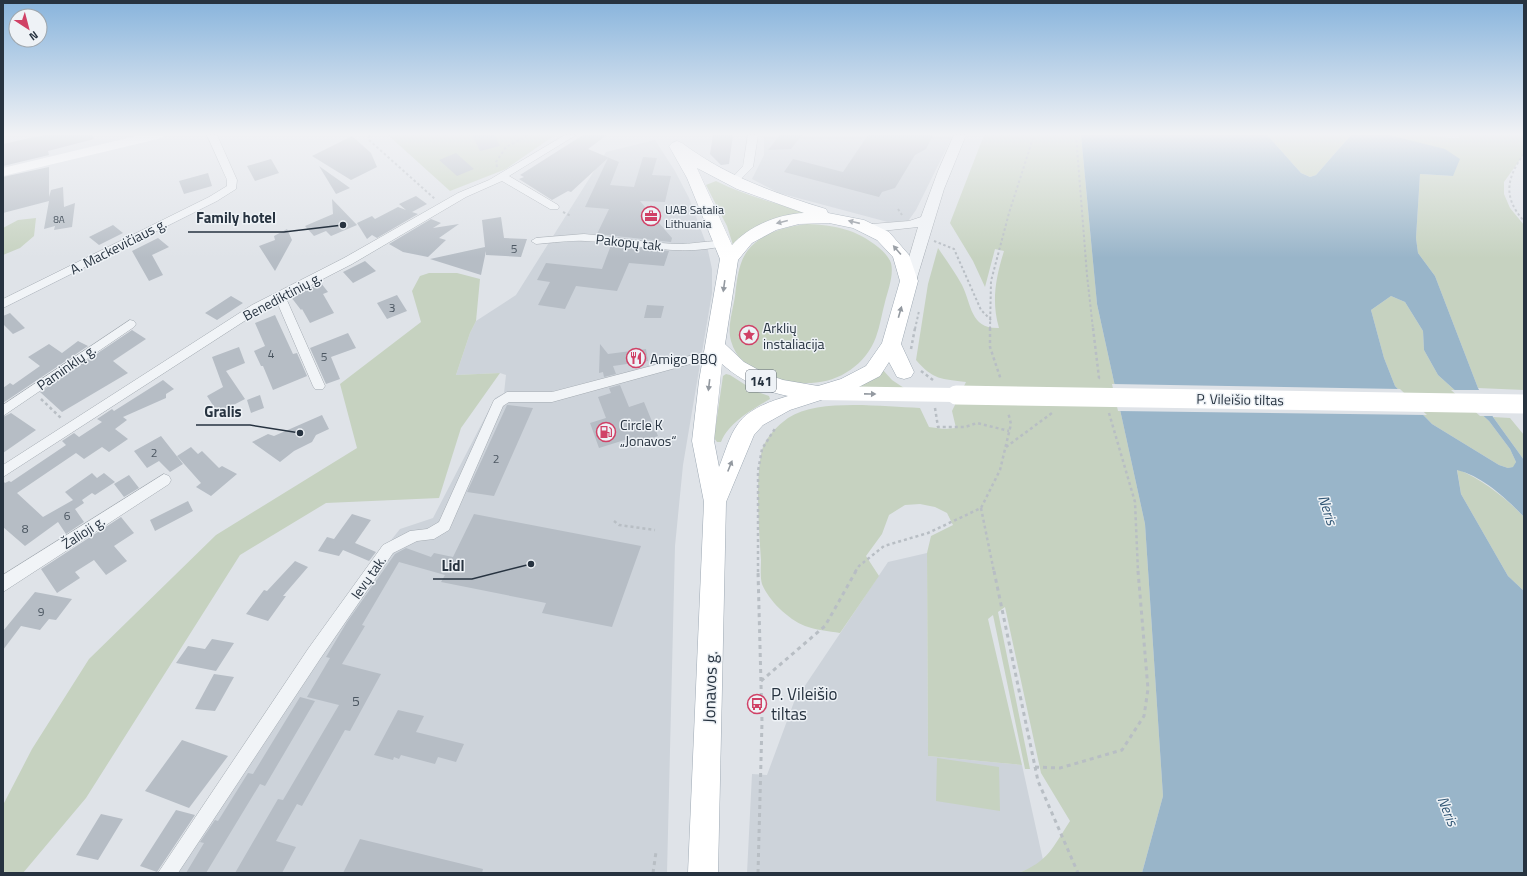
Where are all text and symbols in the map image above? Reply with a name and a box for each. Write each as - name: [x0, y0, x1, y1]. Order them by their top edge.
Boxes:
- north arrow: [8, 8, 48, 48]
- text: N: [26, 27, 42, 45]
- place label: UAB Satalia Lithuania: [665, 200, 724, 233]
- callout: Family hotel: [188, 205, 284, 232]
- office icon: UAB Satalia Lithuania: [640, 205, 662, 227]
- text: Family hotel: [196, 206, 276, 229]
- house number: 8A: [53, 212, 65, 227]
- street label: A. Mackevičiaus g.: [66, 213, 170, 279]
- one-way arrow: [847, 219, 860, 225]
- one-way arrow: [776, 220, 788, 226]
- street label: Pakopų tak.: [595, 228, 665, 256]
- house number: 5: [511, 239, 518, 258]
- one-way arrow: [893, 245, 902, 255]
- street label: Benediktinių g.: [239, 266, 325, 326]
- one-way arrow: [721, 280, 727, 292]
- house number: 3: [389, 298, 395, 317]
- one-way arrow: [897, 306, 903, 318]
- place label: Arklių instaliacija: [763, 317, 825, 354]
- place icon: Arklių instaliacija: [738, 324, 760, 346]
- street label: Paminklų g.: [32, 339, 100, 395]
- house number: 4: [268, 344, 275, 363]
- house number: 5: [321, 347, 328, 366]
- restaurant icon: Amigo BBQ: [625, 347, 647, 369]
- place label: Amigo BBQ: [650, 348, 717, 369]
- road number: 141: [746, 370, 776, 392]
- one-way arrow: [706, 379, 712, 391]
- street label: P. Vileišio tiltas: [1196, 388, 1284, 410]
- one-way arrow: [864, 391, 877, 397]
- callout: Gralis: [196, 398, 250, 425]
- text: Gralis: [204, 400, 242, 423]
- place label: Circle K „Jonavos“: [620, 414, 677, 451]
- fuel station icon: Circle K „Jonavos“: [595, 421, 617, 443]
- house number: 2: [151, 443, 157, 462]
- house number: 2: [493, 449, 499, 468]
- one-way arrow: [727, 459, 733, 471]
- water label: Neris: [1312, 492, 1344, 530]
- house number: 6: [64, 506, 71, 525]
- street label: Žalioji g.: [57, 510, 109, 554]
- house number: 8: [22, 519, 29, 538]
- street label: Ievų tak.: [345, 551, 391, 603]
- callout: Lidl: [433, 552, 472, 579]
- text: Lidl: [441, 554, 465, 577]
- house number: 9: [38, 602, 45, 621]
- street label: Jonavos g.: [696, 650, 724, 724]
- place label: P. Vileišio tiltas: [771, 681, 838, 727]
- house number: 5: [352, 690, 360, 711]
- bus stop icon: P. Vileišio tiltas: [746, 693, 768, 715]
- water label: Neris: [1432, 793, 1465, 831]

